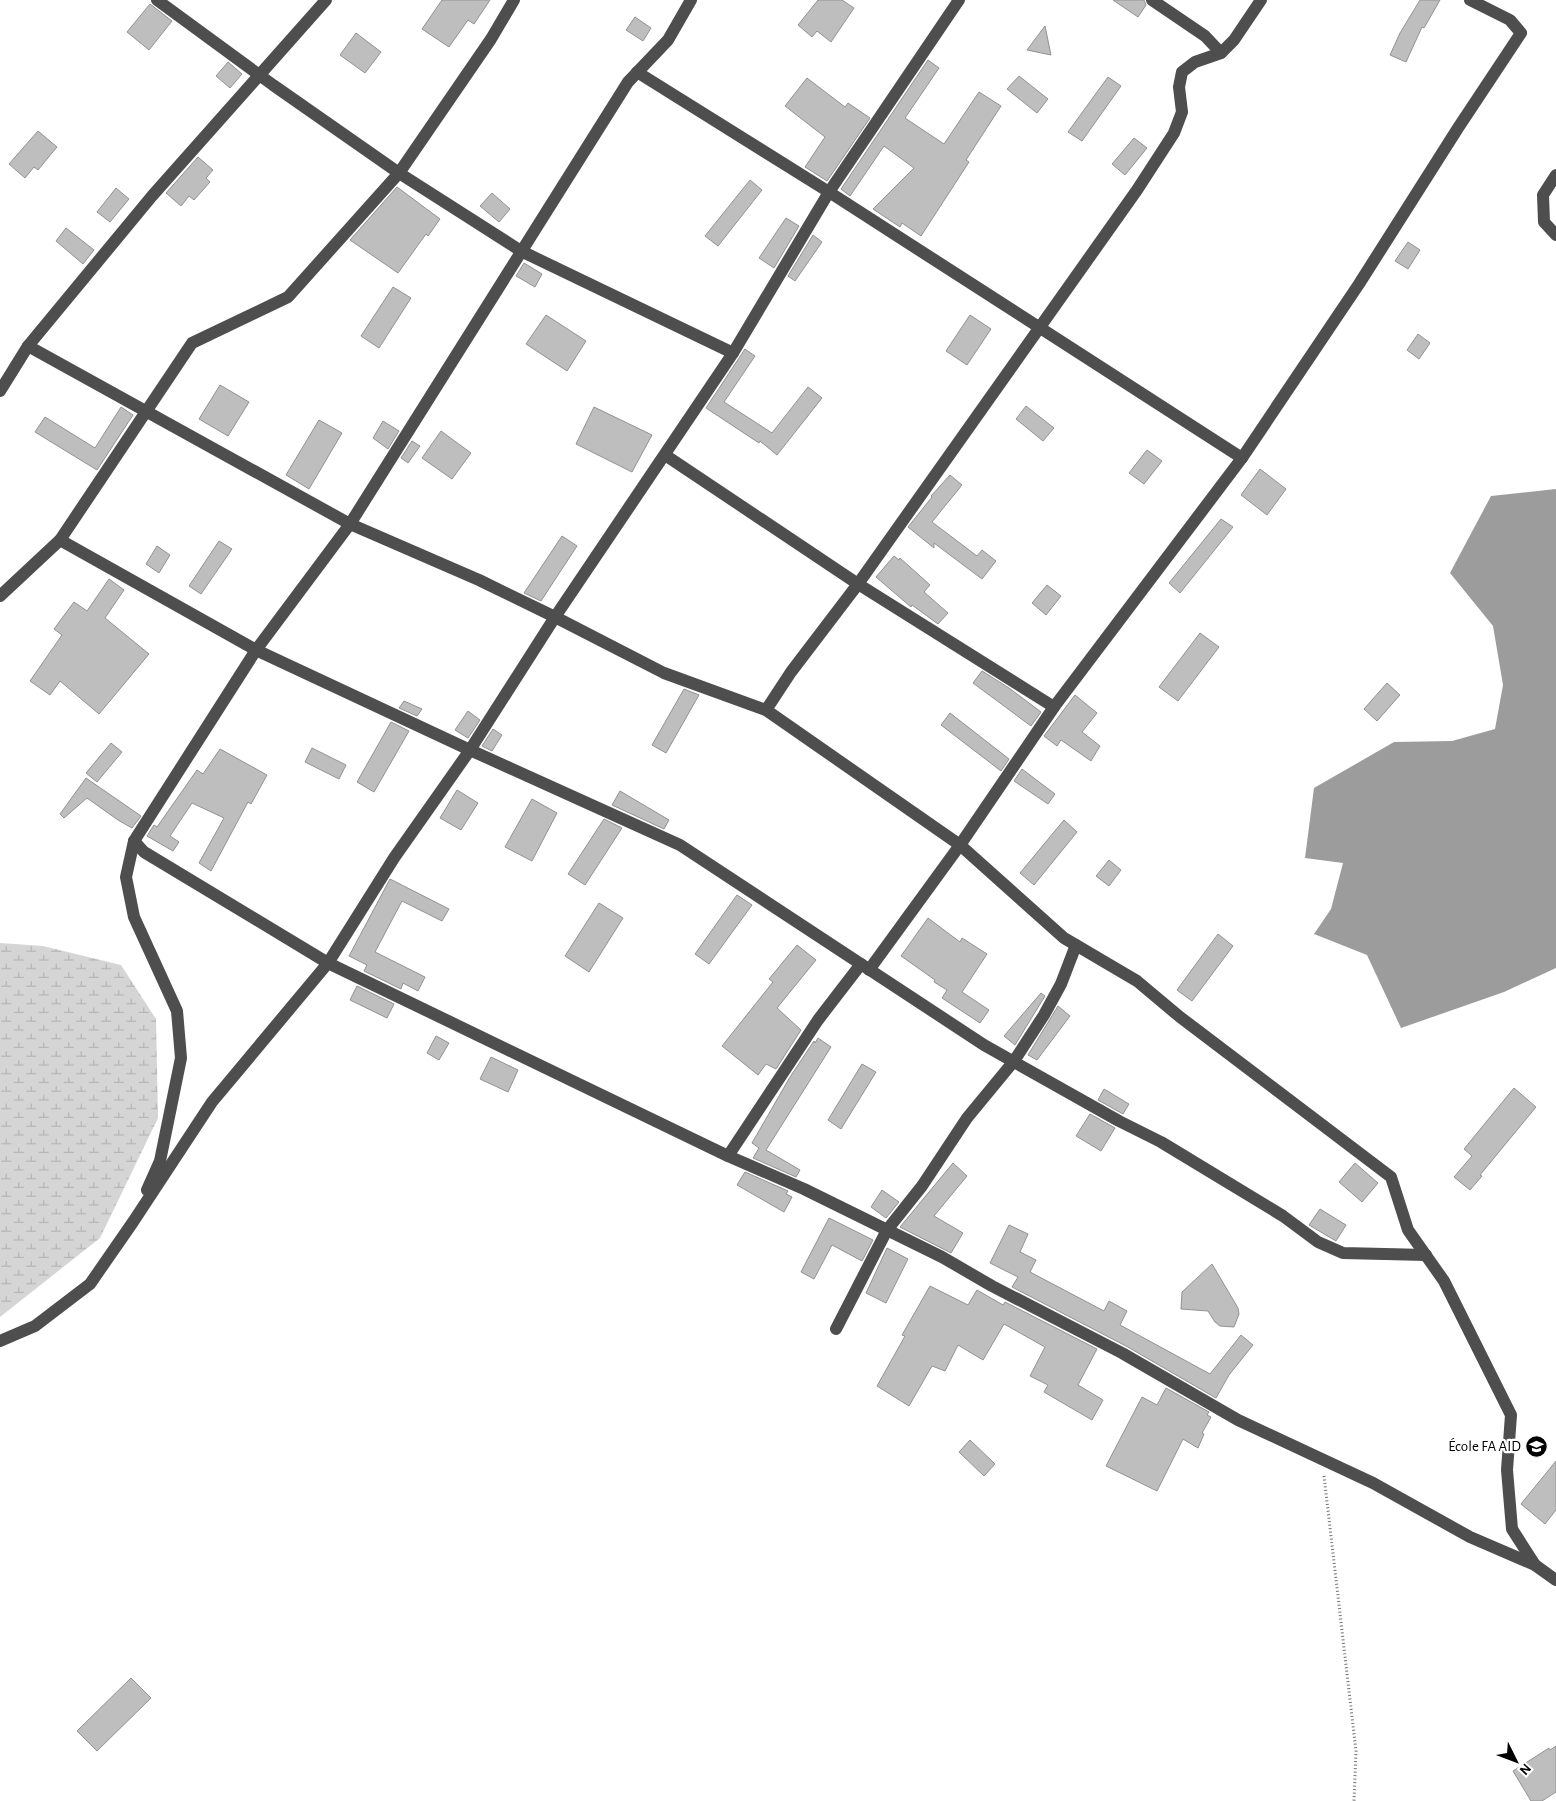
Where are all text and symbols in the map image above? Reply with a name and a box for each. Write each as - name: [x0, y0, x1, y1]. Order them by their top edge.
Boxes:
- school or university icon: École FA AID: [1525, 1434, 1549, 1458]
- place label: École FA AID: [1448, 1437, 1521, 1454]
- north arrow: [1491, 1736, 1541, 1786]
- text: N: [1516, 1761, 1533, 1777]

